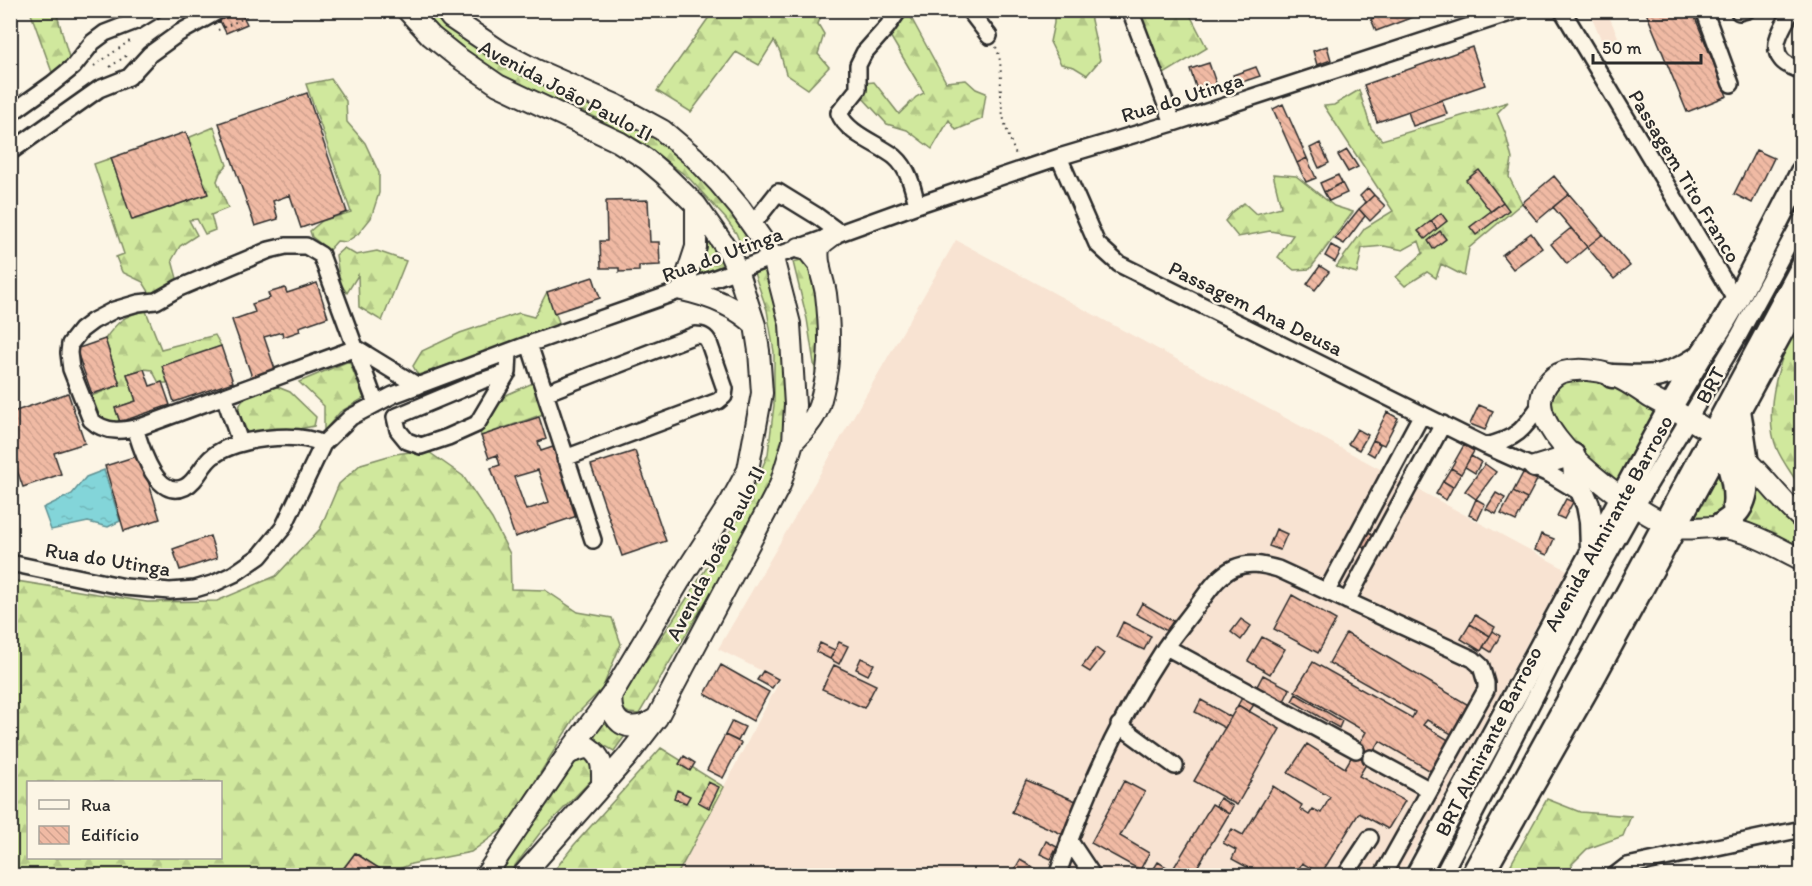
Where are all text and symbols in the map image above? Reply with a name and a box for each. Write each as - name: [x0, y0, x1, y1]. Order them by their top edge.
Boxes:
- scale bar: [1593, 27, 1701, 65]
- street label: Avenida João Paulo II: [475, 34, 657, 146]
- text: 50 m: [1602, 37, 1642, 59]
- street label: Rua do Utinga: [1118, 67, 1246, 127]
- street label: Passagem Tito Franco: [1623, 85, 1747, 267]
- street label: Rua do Utinga: [658, 221, 786, 287]
- street label: Passagem Ana Deusa: [1165, 255, 1347, 361]
- street label: BRT: [1690, 362, 1730, 408]
- street label: Avenida Almirante Barroso: [1538, 411, 1678, 635]
- street label: Avenida João Paulo II: [660, 462, 770, 644]
- street label: Rua do Utinga: [44, 537, 172, 581]
- street label: BRT Almirante Barroso: [1429, 642, 1547, 840]
- legend: [27, 781, 222, 859]
- text: Rua: [81, 794, 111, 816]
- text: Edifício: [81, 824, 139, 846]

